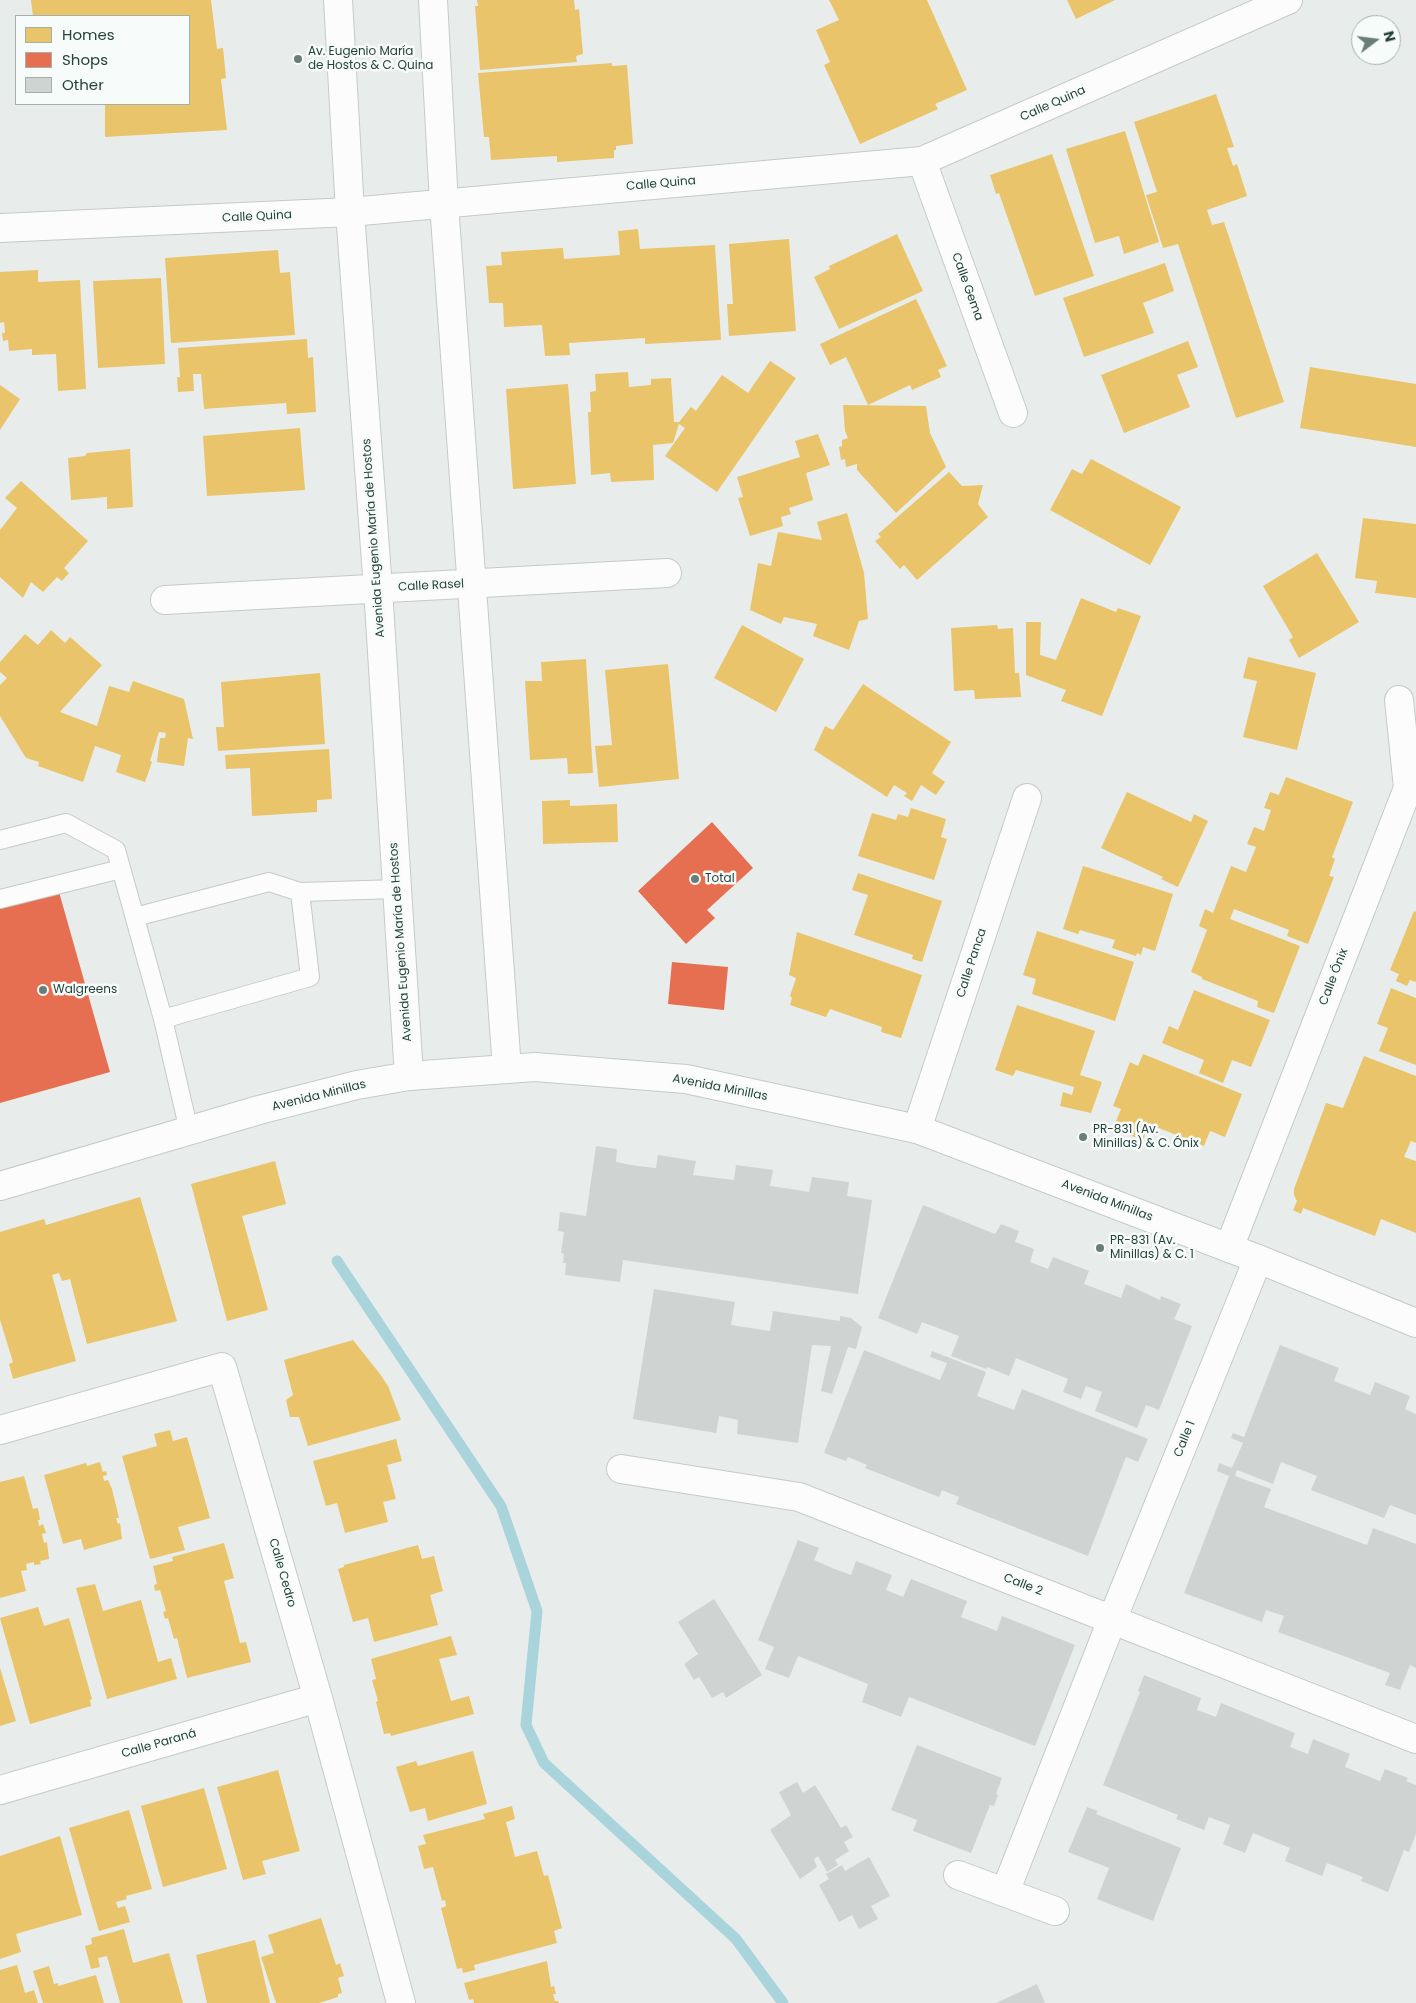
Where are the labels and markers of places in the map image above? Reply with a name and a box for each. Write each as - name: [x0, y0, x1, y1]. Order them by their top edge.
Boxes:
- place label: Av. Eugenio María de Hostos & C. Quina: [308, 45, 433, 73]
- marker: Av. Eugenio María de Hostos & C. Quina: [292, 53, 304, 65]
- place label: Total: [705, 872, 735, 886]
- marker: Total: [689, 873, 701, 885]
- place label: Walgreens: [53, 983, 117, 997]
- marker: Walgreens: [37, 984, 49, 996]
- place label: PR-831 (Av. Minillas) & C. Ónix: [1093, 1123, 1199, 1151]
- marker: PR-831 (Av. Minillas) & C. Ónix: [1077, 1131, 1089, 1143]
- place label: PR-831 (Av. Minillas) & C. 1: [1110, 1234, 1194, 1262]
- marker: PR-831 (Av. Minillas) & C. 1: [1094, 1242, 1106, 1254]

